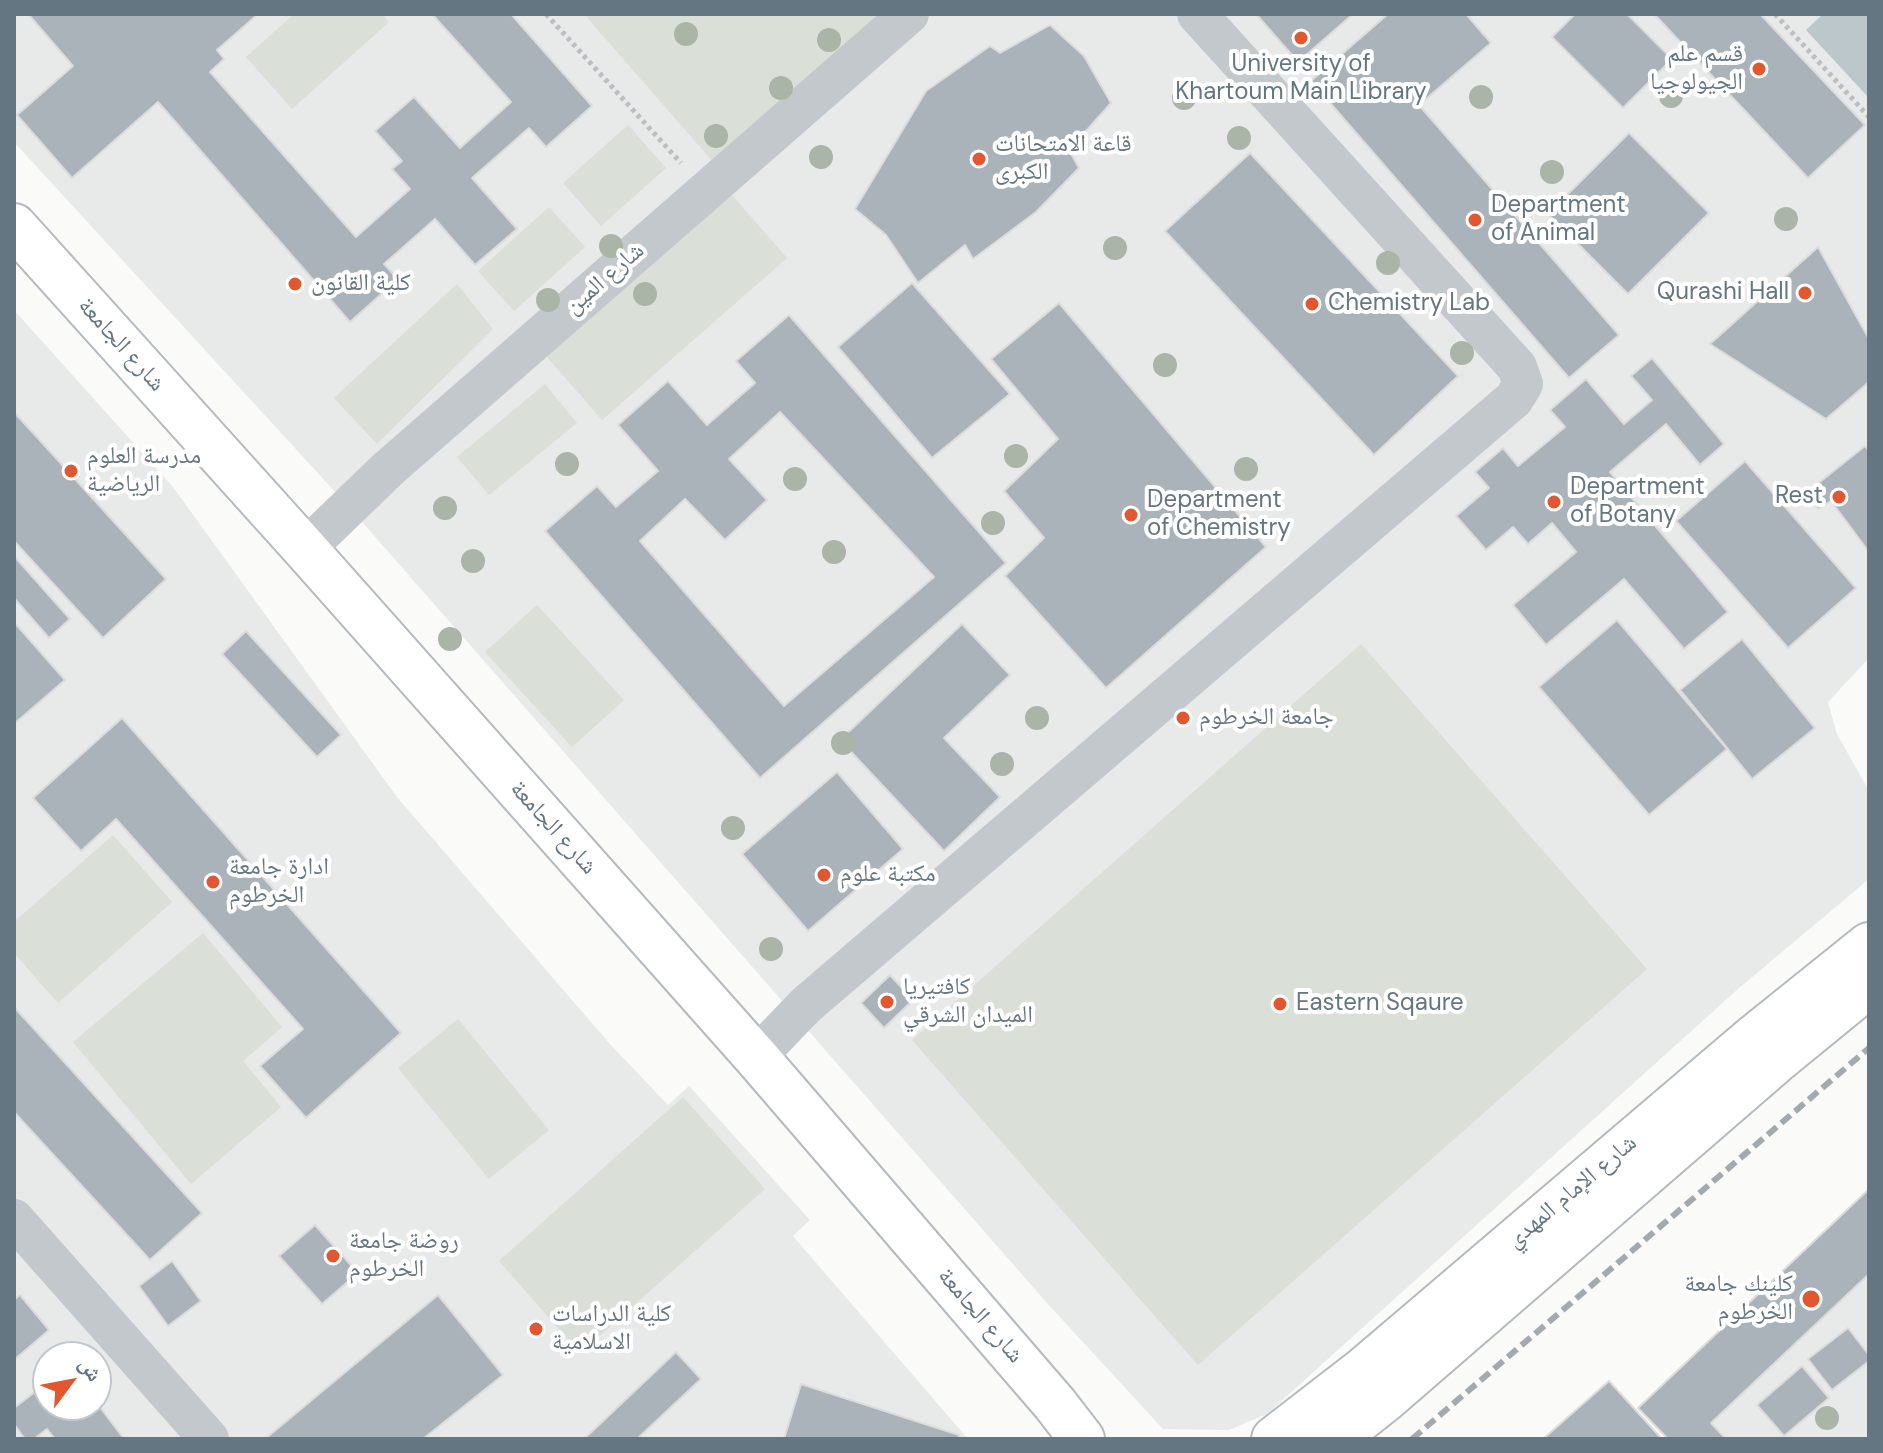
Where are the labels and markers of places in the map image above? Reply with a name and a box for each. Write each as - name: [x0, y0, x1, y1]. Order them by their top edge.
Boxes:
- marker: University of Khartoum Main Library: [1292, 29, 1310, 47]
- place label: قسم علم الجيولوجيا: [1650, 41, 1743, 97]
- place label: University of Khartoum Main Library: [1175, 51, 1427, 107]
- marker: قسم علم الجيولوجيا: [1750, 60, 1768, 78]
- place label: قاعة الامتحانات الكبرى: [995, 131, 1131, 187]
- marker: قاعة الامتحانات الكبرى: [970, 150, 988, 168]
- place label: Department of Animal: [1491, 192, 1626, 248]
- marker: Department of Animal: [1466, 211, 1484, 229]
- place label: كلية القانون: [311, 270, 411, 298]
- marker: كلية القانون: [286, 275, 304, 293]
- place label: Qurashi Hall: [1657, 279, 1789, 307]
- marker: Qurashi Hall: [1796, 284, 1814, 302]
- place label: Chemistry Lab: [1328, 290, 1490, 318]
- marker: Chemistry Lab: [1303, 295, 1321, 313]
- place label: مدرسة العلوم الرياضية: [87, 443, 201, 499]
- marker: مدرسة العلوم الرياضية: [62, 462, 80, 480]
- place label: Department of Botany: [1570, 474, 1705, 530]
- place label: Rest: [1775, 483, 1823, 511]
- place label: Department of Chemistry: [1147, 487, 1291, 543]
- marker: Rest: [1830, 488, 1848, 506]
- marker: Department of Botany: [1545, 493, 1563, 511]
- marker: Department of Chemistry: [1122, 506, 1140, 524]
- place label: جامعة الخرطوم: [1199, 704, 1334, 732]
- marker: جامعة الخرطوم: [1174, 709, 1192, 727]
- place label: ادارة جامعة الخرطوم: [229, 854, 329, 910]
- place label: مكتبة علوم: [840, 861, 936, 889]
- marker: مكتبة علوم: [815, 866, 833, 884]
- marker: ادارة جامعة الخرطوم: [204, 873, 222, 891]
- place label: كافتيريا الميدان الشرقي: [903, 974, 1033, 1030]
- place label: Eastern Sqaure: [1296, 990, 1464, 1018]
- marker: كافتيريا الميدان الشرقي: [878, 993, 896, 1011]
- marker: Eastern Sqaure: [1271, 995, 1289, 1013]
- place label: روضة جامعة الخرطوم: [349, 1228, 459, 1284]
- marker: روضة جامعة الخرطوم: [324, 1247, 342, 1265]
- place label: كلينك جامعة الخرطوم: [1684, 1271, 1793, 1327]
- marker: كلينك جامعة الخرطوم: [1800, 1288, 1822, 1310]
- place label: كلية الدراسات الاسلامية: [552, 1301, 671, 1357]
- marker: كلية الدراسات الاسلامية: [527, 1320, 545, 1338]

